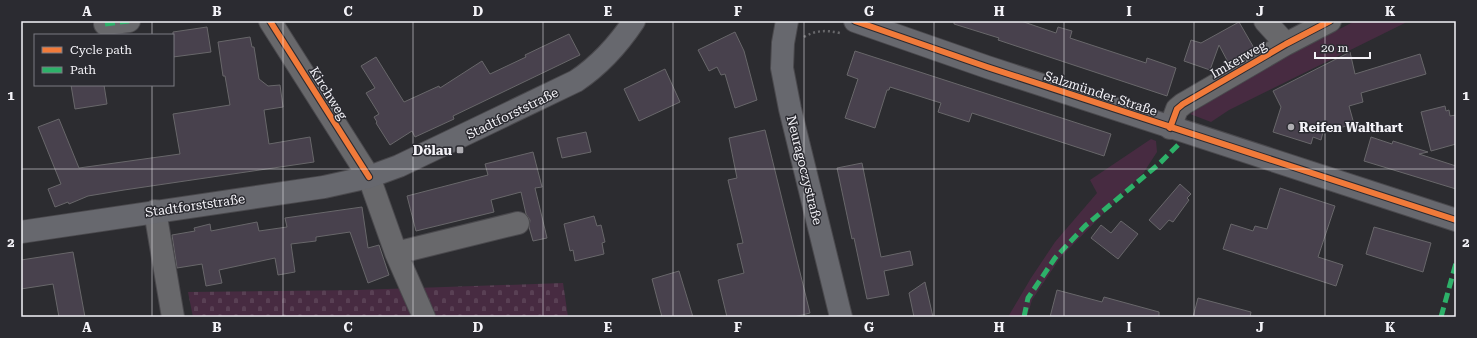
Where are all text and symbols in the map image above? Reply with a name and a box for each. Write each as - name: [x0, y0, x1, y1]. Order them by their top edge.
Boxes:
- text: A: [82, 4, 92, 19]
- text: B: [212, 4, 222, 19]
- text: C: [343, 4, 353, 19]
- text: D: [473, 4, 483, 19]
- text: E: [604, 4, 612, 19]
- text: F: [734, 4, 742, 19]
- text: G: [864, 4, 874, 19]
- text: H: [994, 4, 1005, 19]
- text: I: [1126, 4, 1132, 19]
- text: J: [1256, 4, 1264, 19]
- text: K: [1385, 4, 1396, 19]
- legend: [34, 34, 174, 86]
- scale bar: [1315, 34, 1370, 60]
- street label: Imkerweg: [1208, 37, 1269, 81]
- text: 20 m: [1321, 41, 1348, 55]
- text: Cycle path: [70, 43, 132, 57]
- text: Path: [70, 63, 96, 77]
- street label: Kirchweg: [307, 64, 351, 123]
- street label: Salzmünder Straße: [1042, 68, 1159, 119]
- street label: Stadtforststraße: [464, 85, 561, 142]
- text: 1: [7, 88, 15, 103]
- text: 1: [1462, 88, 1470, 103]
- street label: Neuragoczystraße: [784, 114, 825, 226]
- place label: Reifen Walthart: [1299, 120, 1404, 135]
- marker: Reifen Walthart: [1286, 122, 1296, 132]
- place label: Dölau: [413, 143, 452, 158]
- marker: Dölau: [455, 145, 465, 155]
- street label: Stadtforststraße: [144, 191, 246, 220]
- text: 2: [7, 235, 15, 250]
- text: 2: [1462, 235, 1470, 250]
- text: A: [82, 320, 92, 335]
- text: B: [212, 320, 222, 335]
- text: C: [343, 320, 353, 335]
- text: D: [473, 320, 483, 335]
- text: E: [604, 320, 612, 335]
- text: F: [734, 320, 742, 335]
- text: G: [864, 320, 874, 335]
- text: H: [994, 320, 1005, 335]
- text: I: [1126, 320, 1132, 335]
- text: J: [1256, 320, 1264, 335]
- text: K: [1385, 320, 1396, 335]

